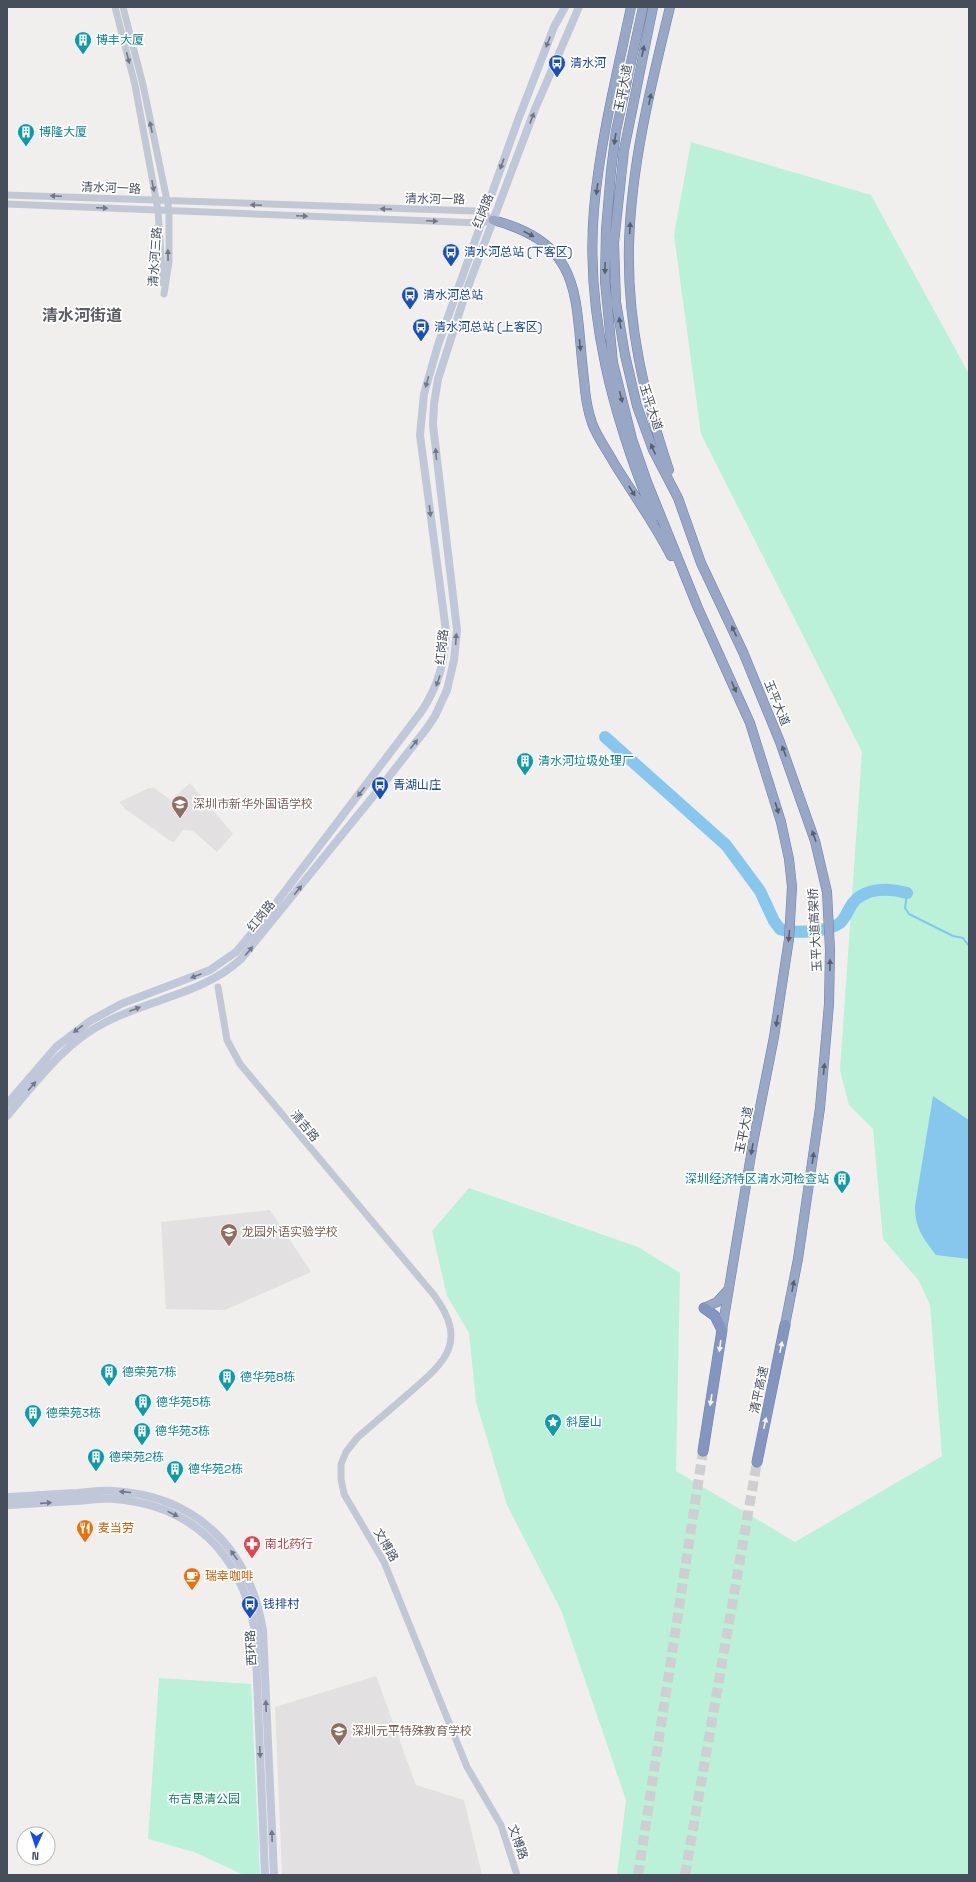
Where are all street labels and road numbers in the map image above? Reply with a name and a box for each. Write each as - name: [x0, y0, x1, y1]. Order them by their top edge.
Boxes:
- street label: 玉平大道: [611, 63, 635, 113]
- street label: 清水河一路: [81, 179, 141, 197]
- street label: 清水河一路: [405, 190, 465, 208]
- street label: 红岗路: [469, 191, 497, 231]
- street label: 清水河三路: [145, 227, 165, 287]
- street label: 玉平大道: [636, 382, 666, 432]
- street label: 红岗路: [432, 628, 452, 666]
- street label: 玉平大道: [761, 678, 793, 728]
- street label: 玉平大道高架桥: [805, 888, 825, 972]
- street label: 红岗路: [243, 897, 279, 935]
- street label: 玉平大道: [732, 1105, 756, 1155]
- street label: 清吉路: [287, 1107, 323, 1145]
- street label: 清平高速: [746, 1365, 772, 1415]
- street label: 文博路: [370, 1525, 402, 1565]
- street label: 西环路: [242, 1630, 260, 1666]
- street label: 文博路: [505, 1822, 531, 1862]

